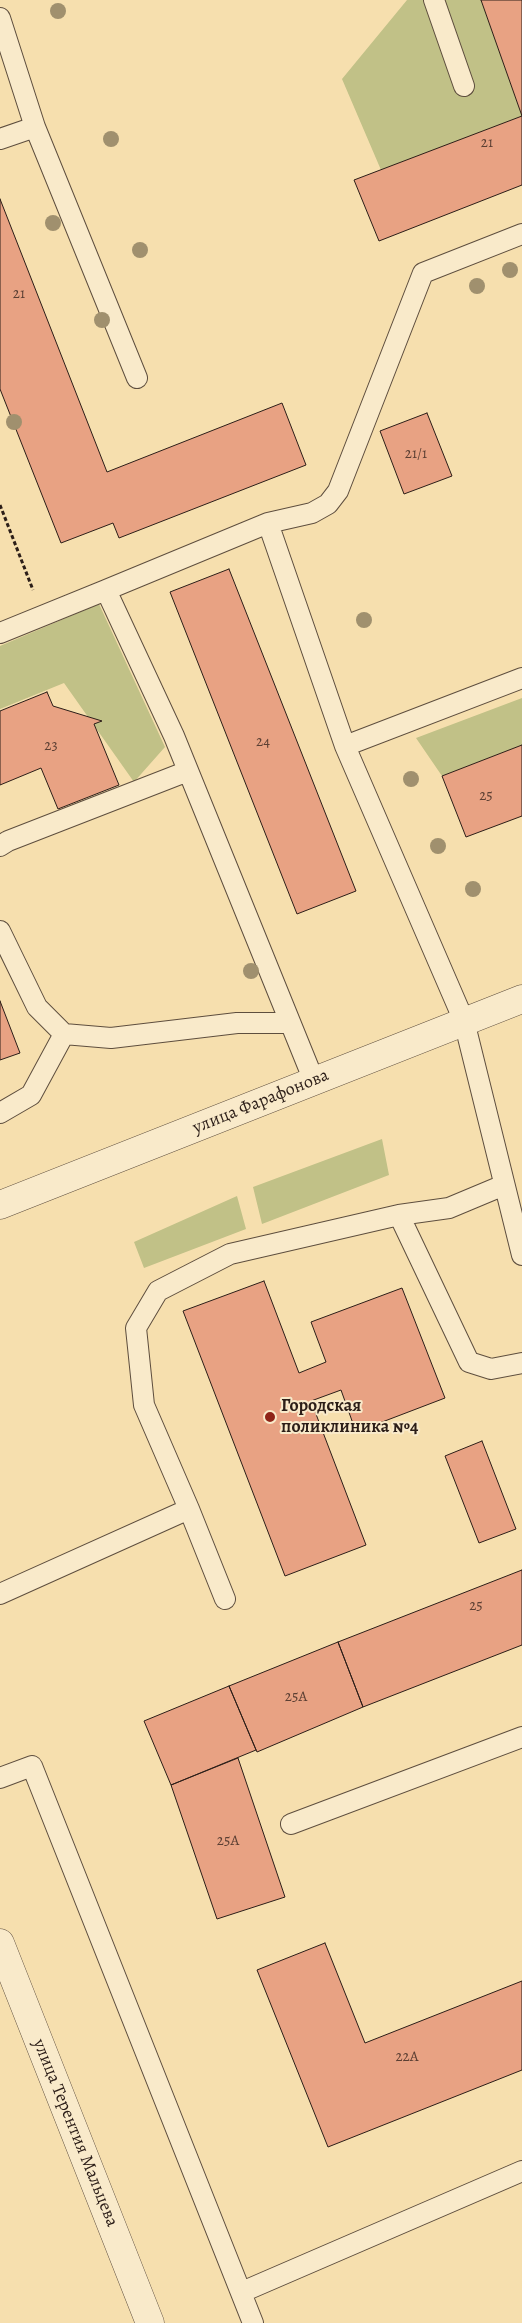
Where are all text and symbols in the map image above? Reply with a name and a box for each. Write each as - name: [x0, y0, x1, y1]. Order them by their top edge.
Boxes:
- house number: 21: [481, 134, 493, 152]
- house number: 21: [13, 285, 25, 303]
- house number: 21/1: [405, 445, 427, 463]
- house number: 24: [256, 733, 270, 751]
- house number: 23: [44, 737, 58, 755]
- house number: 25: [479, 787, 493, 805]
- street label: улица Фарафонова: [190, 1065, 332, 1139]
- place label: Городская поликлиника №4: [281, 1396, 418, 1438]
- marker: Городская поликлиника №4: [263, 1410, 277, 1424]
- house number: 25: [469, 1597, 483, 1615]
- house number: 25А: [285, 1688, 307, 1706]
- house number: 25А: [217, 1832, 239, 1850]
- street label: улица Терентия Мальцева: [27, 2036, 123, 2230]
- house number: 22А: [395, 2048, 419, 2066]

